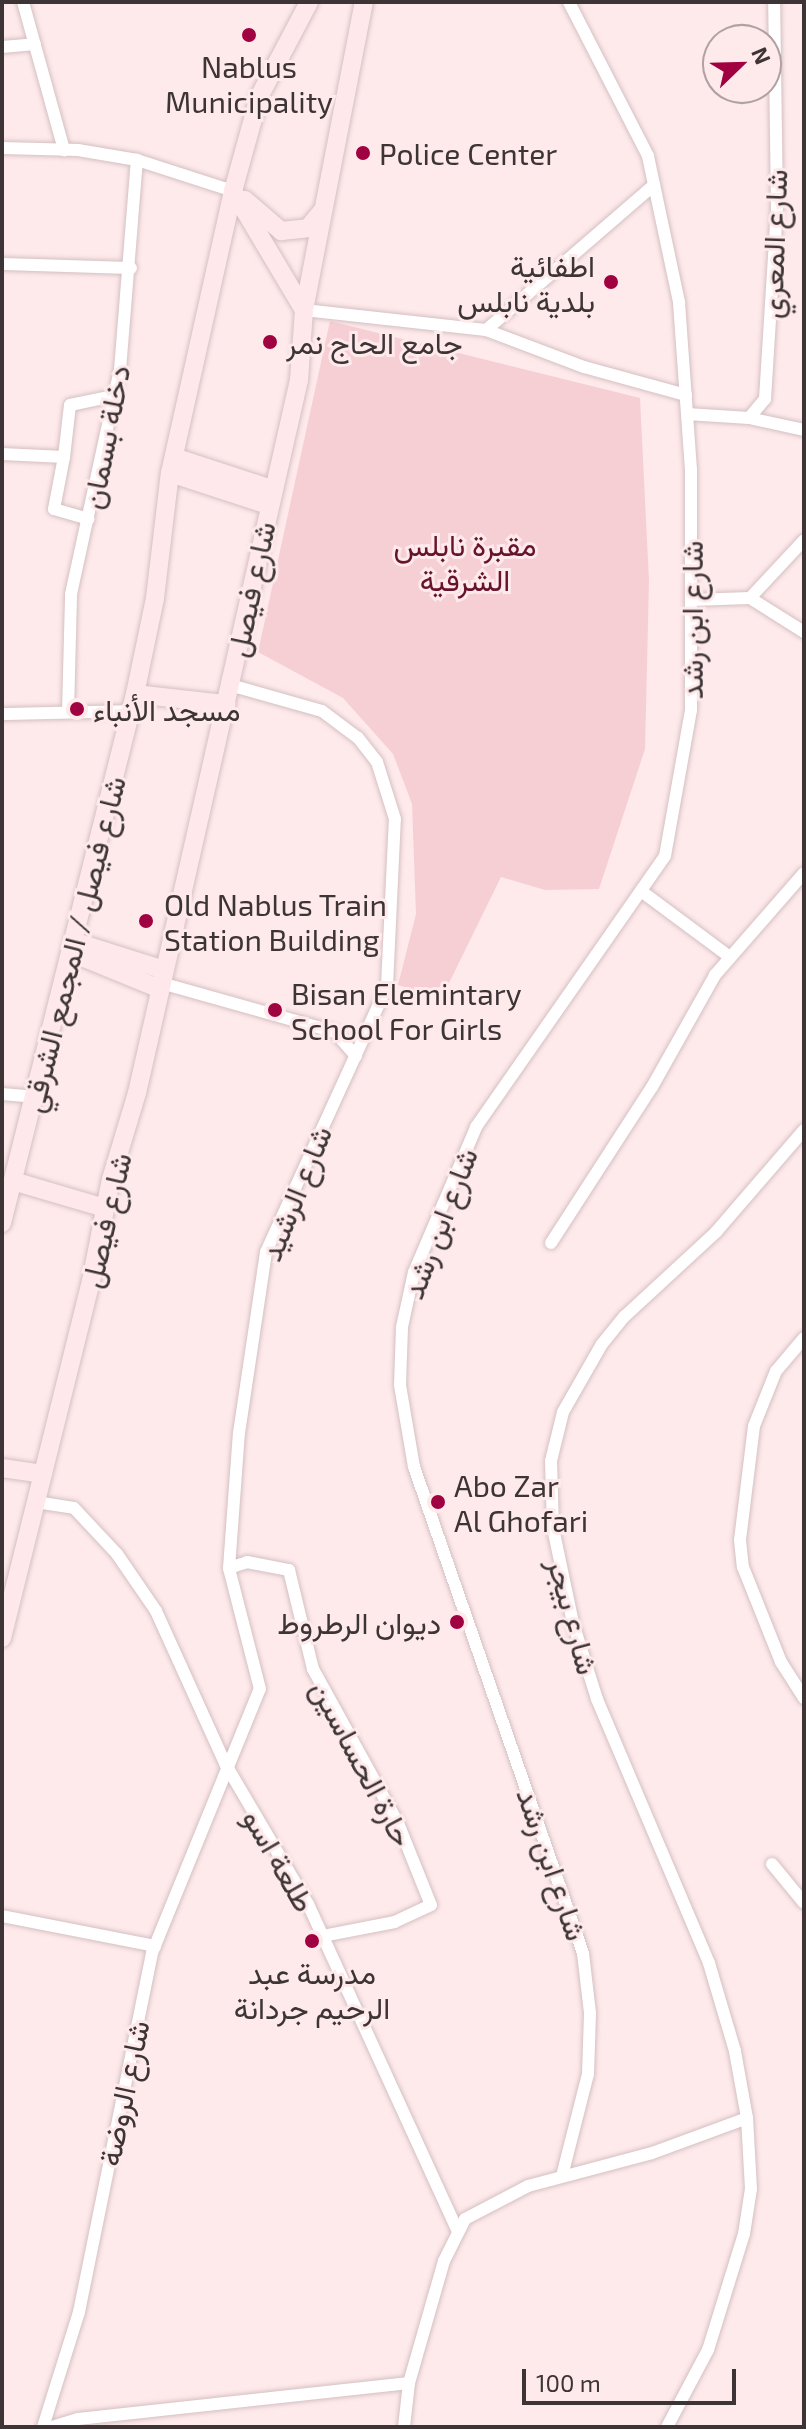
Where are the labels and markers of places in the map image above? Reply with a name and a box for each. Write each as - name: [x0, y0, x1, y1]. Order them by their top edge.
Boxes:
- marker: Nablus Municipality: [240, 26, 258, 44]
- place label: Nablus Municipality: [165, 48, 333, 118]
- place label: Police Center: [379, 135, 557, 171]
- marker: Police Center: [354, 144, 372, 162]
- place label: اطفائية بلدية نابلس: [457, 247, 595, 318]
- marker: اطفائية بلدية نابلس: [602, 273, 620, 291]
- place label: جامع الحاج نمر: [286, 324, 463, 360]
- marker: جامع الحاج نمر: [261, 333, 279, 351]
- place label: مسجد الأنباء: [93, 691, 240, 727]
- marker: مسجد الأنباء: [68, 700, 86, 718]
- place label: Old Nablus Train Station Building: [164, 886, 387, 956]
- marker: Old Nablus Train Station Building: [135, 910, 157, 932]
- place label: Bisan Elemintary School For Girls: [291, 975, 522, 1046]
- marker: Bisan Elemintary School For Girls: [266, 1001, 284, 1019]
- place label: Abo Zar Al Ghofari: [454, 1467, 589, 1538]
- marker: Abo Zar Al Ghofari: [429, 1493, 447, 1511]
- place label: ديوان الرطروط: [277, 1604, 441, 1640]
- marker: ديوان الرطروط: [448, 1613, 466, 1631]
- marker: مدرسة عبد الرحيم جردانة: [303, 1932, 321, 1950]
- place label: مدرسة عبد الرحيم جردانة: [234, 1954, 390, 2024]

